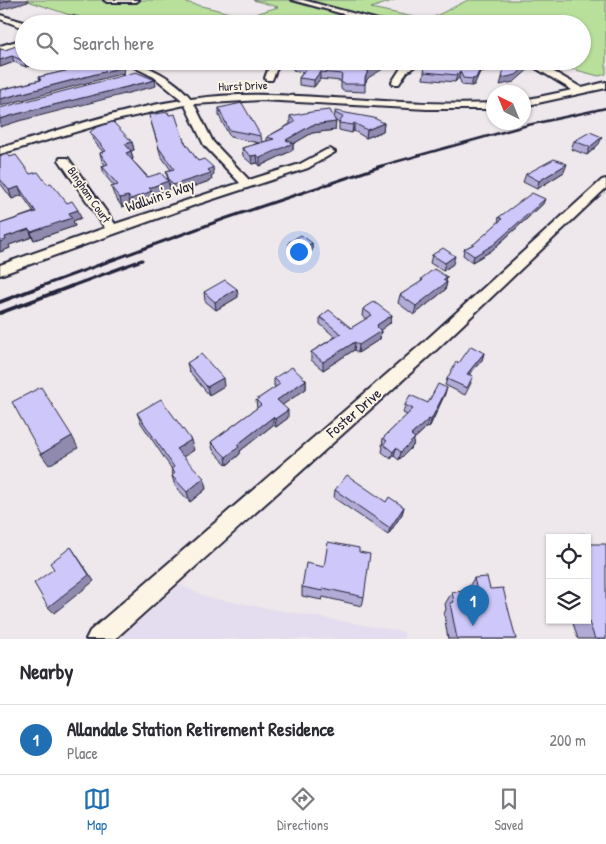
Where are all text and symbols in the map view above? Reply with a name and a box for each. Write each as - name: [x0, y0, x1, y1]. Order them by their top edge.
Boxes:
- search box: [15, 15, 591, 70]
- icon: search: [33, 29, 61, 57]
- text: Search here: [73, 30, 154, 56]
- street label: Hurst Drive: [218, 76, 268, 95]
- north arrow: [486, 85, 531, 130]
- street label: Bingham Court: [64, 163, 116, 227]
- street label: Wallwin's Way: [122, 174, 197, 217]
- your location: [286, 239, 312, 265]
- street label: Foster Drive: [321, 383, 385, 443]
- map controls: [546, 534, 591, 624]
- button: locate: [546, 534, 591, 579]
- button: layers: [546, 579, 591, 624]
- pin: 1: [457, 585, 489, 626]
- text: Nearby: [20, 657, 73, 686]
- text: Allandale Station Retirement Residence: [67, 716, 335, 742]
- text: 1: [33, 729, 39, 751]
- text: 200 m: [550, 729, 586, 751]
- text: Place: [67, 742, 98, 764]
- tab: Map: [83, 785, 111, 834]
- tab: Directions: [277, 785, 328, 834]
- tab: Saved: [494, 785, 523, 834]

